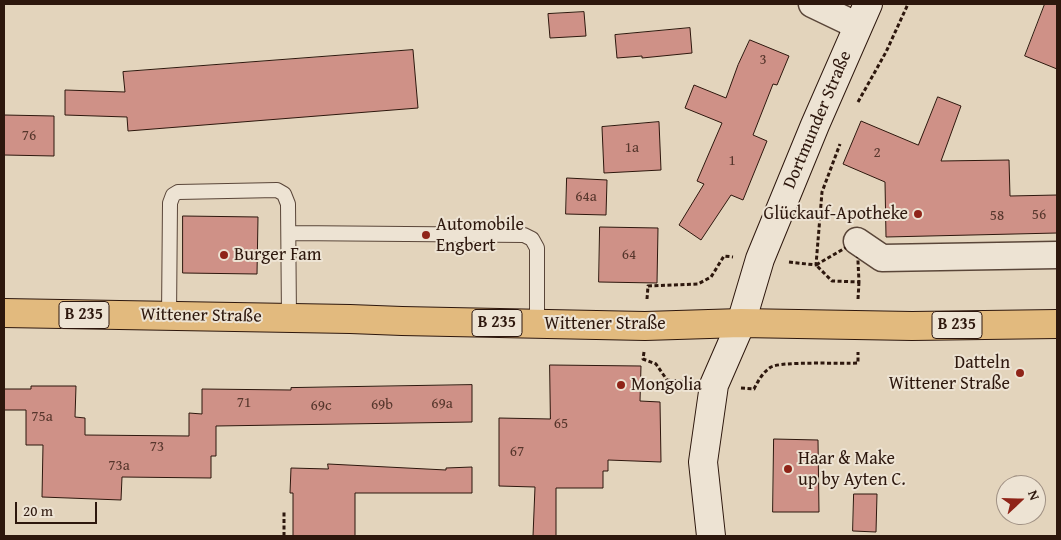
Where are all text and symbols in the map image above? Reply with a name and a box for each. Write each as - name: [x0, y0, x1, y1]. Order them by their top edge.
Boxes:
- street label: Dortmunder Straße: [779, 48, 857, 192]
- house number: 3: [759, 51, 767, 69]
- house number: 76: [22, 127, 36, 145]
- house number: 1a: [625, 139, 639, 157]
- house number: 2: [873, 144, 881, 162]
- house number: 1: [728, 152, 736, 170]
- house number: 64a: [575, 188, 597, 206]
- place label: Glückauf-Apotheke: [764, 203, 908, 225]
- house number: 56: [1032, 206, 1046, 224]
- house number: 58: [990, 207, 1004, 225]
- marker: Glückauf-Apotheke: [912, 208, 924, 220]
- place label: Automobile Engbert: [436, 214, 524, 256]
- marker: Automobile Engbert: [420, 229, 432, 241]
- place label: Burger Fam: [234, 244, 321, 266]
- house number: 64: [622, 246, 636, 264]
- marker: Burger Fam: [218, 249, 230, 261]
- road number: B 235: [59, 302, 109, 328]
- street label: Wittener Straße: [140, 304, 262, 328]
- road number: B 235: [472, 309, 522, 336]
- road number: B 235: [932, 312, 982, 338]
- street label: Wittener Straße: [544, 313, 666, 335]
- place label: Datteln Wittener Straße: [889, 352, 1010, 394]
- marker: Datteln Wittener Straße: [1014, 367, 1026, 379]
- place label: Mongolia: [631, 374, 702, 396]
- marker: Mongolia: [615, 379, 627, 391]
- house number: 71: [237, 394, 251, 412]
- house number: 69a: [431, 395, 453, 413]
- house number: 69b: [371, 396, 393, 414]
- house number: 69c: [310, 397, 332, 415]
- house number: 75a: [31, 408, 53, 426]
- house number: 65: [554, 415, 568, 433]
- house number: 73: [150, 438, 164, 456]
- house number: 67: [510, 443, 524, 461]
- place label: Haar & Make up by Ayten C.: [798, 448, 906, 490]
- house number: 73a: [108, 457, 130, 475]
- marker: Haar & Make up by Ayten C.: [782, 463, 794, 475]
- north arrow: [996, 475, 1046, 525]
- text: N: [1023, 487, 1045, 503]
- scale bar: [18, 492, 100, 524]
- text: 20 m: [23, 500, 53, 521]

